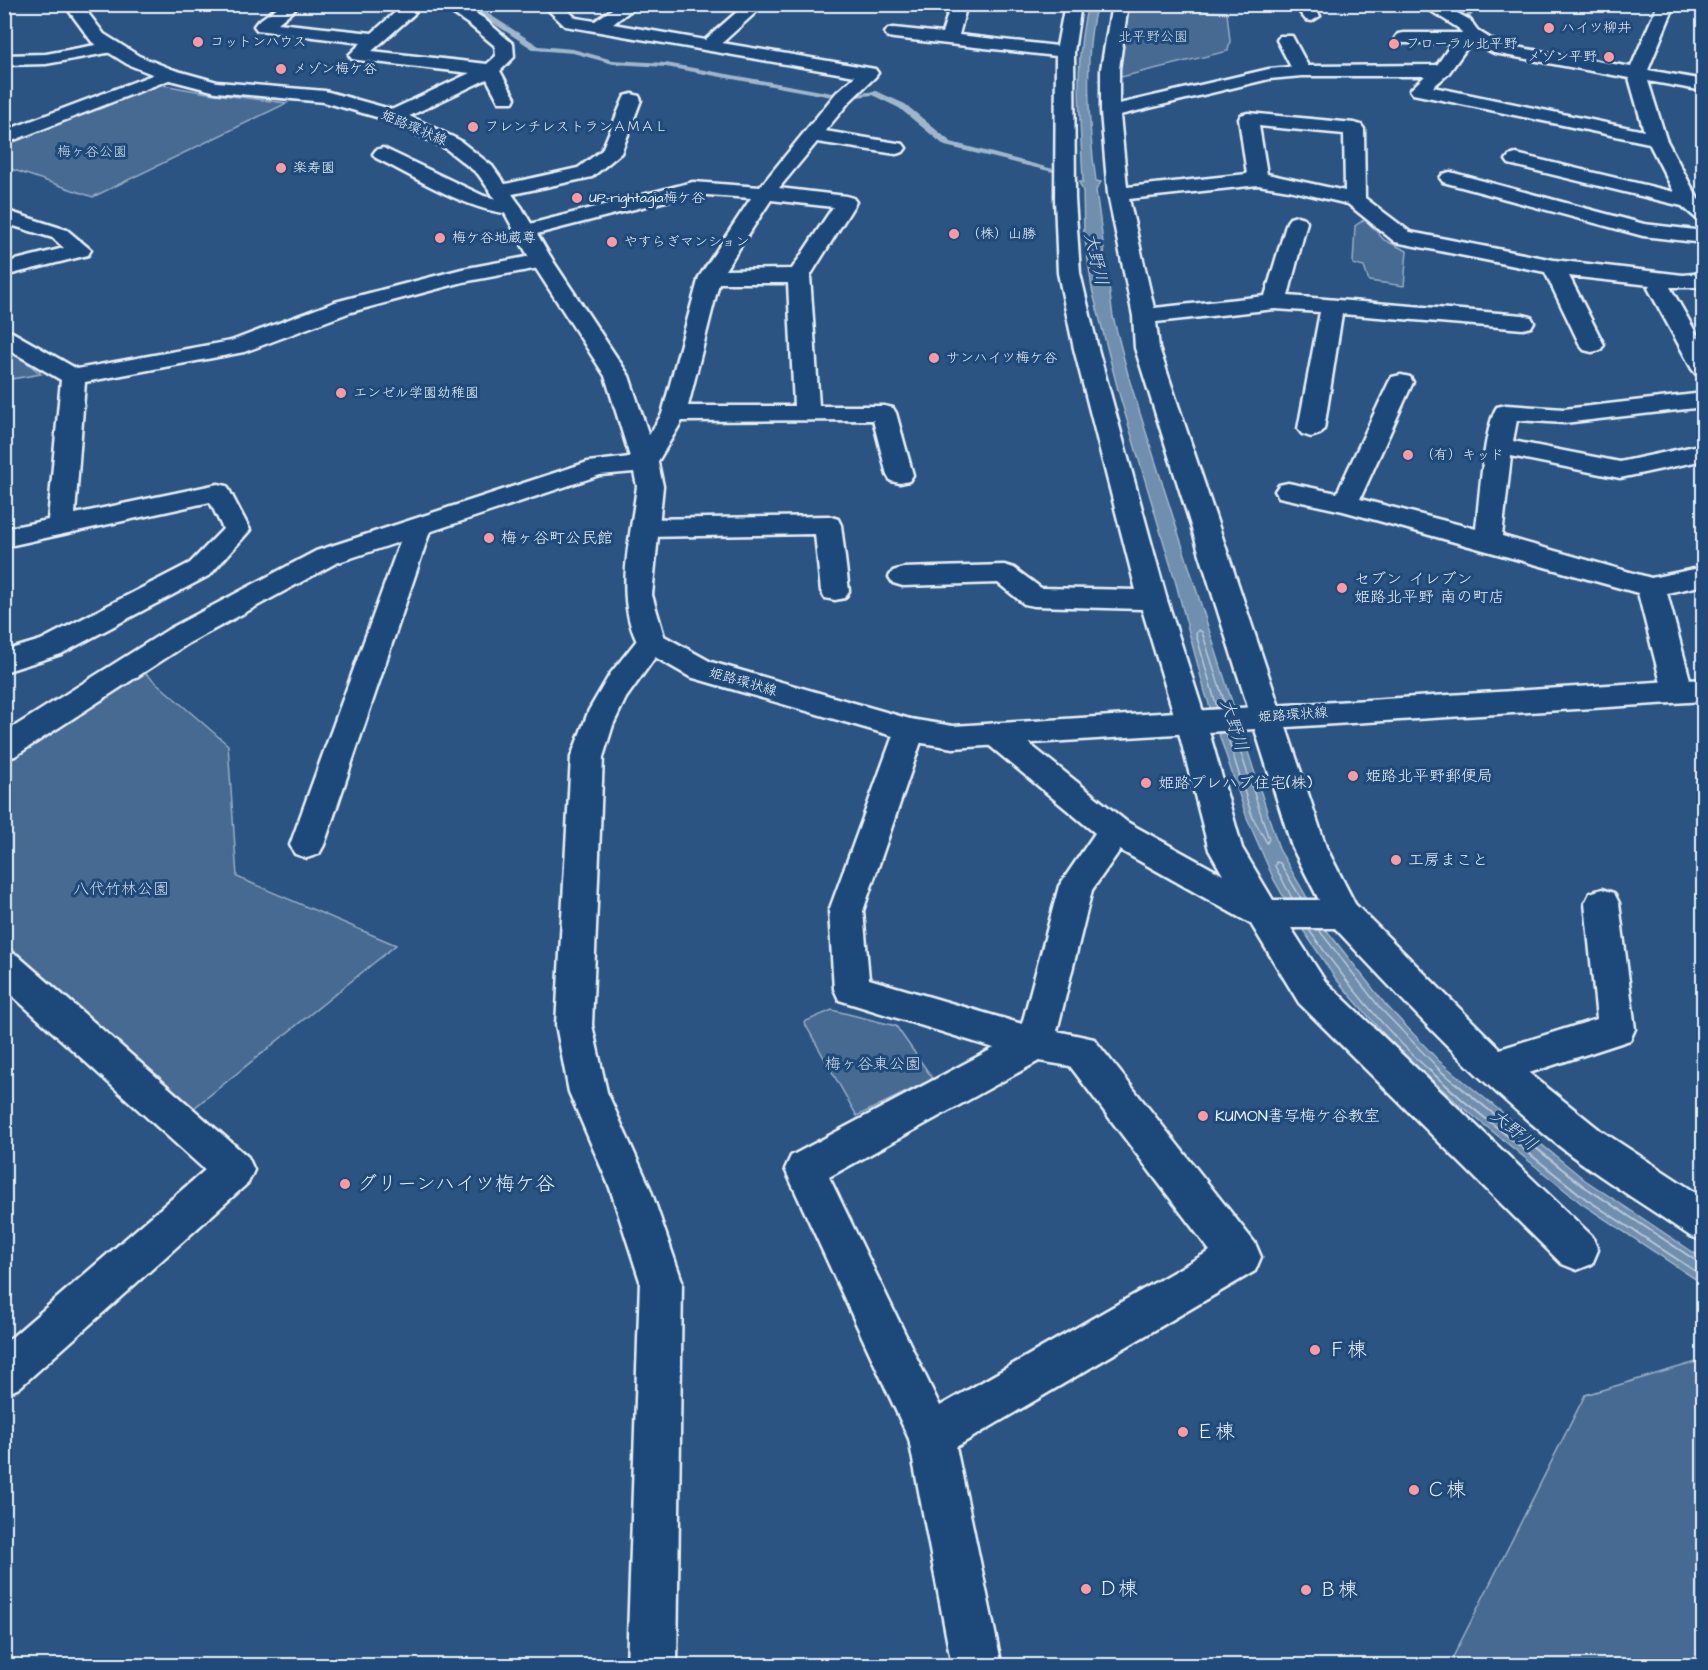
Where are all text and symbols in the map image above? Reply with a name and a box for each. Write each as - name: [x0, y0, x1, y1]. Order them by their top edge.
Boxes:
- place label: ハイツ柳井: [1561, 18, 1631, 38]
- marker: ハイツ柳井: [1542, 21, 1556, 35]
- park label: 北平野公園: [1118, 27, 1188, 47]
- place label: コットンハウス: [210, 32, 307, 52]
- place label: フローラル北平野: [1406, 34, 1517, 54]
- marker: コットンハウス: [191, 35, 205, 49]
- marker: フローラル北平野: [1387, 37, 1401, 51]
- place label: メゾン平野: [1527, 47, 1597, 67]
- marker: メゾン平野: [1602, 50, 1616, 64]
- place label: メゾン梅ケ谷: [293, 59, 377, 79]
- marker: メゾン梅ケ谷: [274, 62, 288, 76]
- street label: 姫路環状線: [378, 105, 450, 151]
- place label: フレンチレストランＡＭＡＬ: [485, 117, 668, 137]
- marker: フレンチレストランＡＭＡＬ: [466, 120, 480, 134]
- park label: 梅ヶ谷公園: [57, 142, 127, 162]
- place label: 楽寿園: [293, 158, 335, 178]
- marker: 楽寿園: [274, 161, 288, 175]
- place label: UP-rightagia梅ケ谷: [589, 188, 705, 208]
- marker: UP-rightagia梅ケ谷: [570, 191, 584, 205]
- place label: （株）山勝: [966, 224, 1036, 244]
- marker: （株）山勝: [947, 227, 961, 241]
- place label: 梅ケ谷地蔵尊: [452, 228, 536, 248]
- water label: 大野川: [1078, 230, 1114, 288]
- marker: 梅ケ谷地蔵尊: [433, 231, 447, 245]
- place label: やすらぎマンション: [624, 232, 749, 252]
- marker: やすらぎマンション: [605, 235, 619, 249]
- place label: サンハイツ梅ケ谷: [946, 348, 1057, 368]
- marker: サンハイツ梅ケ谷: [927, 351, 941, 365]
- place label: エンゼル学園幼稚園: [353, 383, 479, 403]
- marker: エンゼル学園幼稚園: [334, 386, 348, 400]
- place label: （有）キッド: [1420, 445, 1504, 465]
- marker: （有）キッド: [1401, 448, 1415, 462]
- place label: 梅ヶ谷町公民館: [501, 527, 613, 549]
- marker: 梅ヶ谷町公民館: [482, 531, 496, 545]
- place label: セブン イレブン 姫路北平野 南の町店: [1354, 568, 1504, 608]
- marker: セブン イレブン 姫路北平野 南の町店: [1335, 581, 1349, 595]
- street label: 姫路環状線: [707, 663, 779, 701]
- water label: 大野川: [1214, 695, 1254, 755]
- street label: 姫路環状線: [1257, 703, 1329, 727]
- place label: 姫路北平野郵便局: [1365, 765, 1493, 787]
- marker: 姫路北平野郵便局: [1346, 769, 1360, 783]
- place label: 姫路プレハブ住宅(株): [1158, 772, 1313, 794]
- marker: 姫路プレハブ住宅(株): [1139, 776, 1153, 790]
- place label: 工房まこと: [1408, 849, 1488, 871]
- marker: 工房まこと: [1389, 853, 1403, 867]
- park label: 八代竹林公園: [73, 878, 169, 900]
- park label: 梅ヶ谷東公園: [825, 1053, 921, 1075]
- water label: 大野川: [1485, 1103, 1543, 1157]
- place label: KUMON書写梅ケ谷教室: [1215, 1105, 1380, 1127]
- marker: KUMON書写梅ケ谷教室: [1196, 1109, 1210, 1123]
- place label: グリーンハイツ梅ケ谷: [357, 1170, 555, 1198]
- marker: グリーンハイツ梅ケ谷: [338, 1177, 352, 1191]
- place label: Ｆ棟: [1327, 1336, 1367, 1364]
- marker: Ｆ棟: [1308, 1343, 1322, 1357]
- place label: Ｅ棟: [1195, 1418, 1235, 1446]
- marker: Ｅ棟: [1176, 1425, 1190, 1439]
- place label: Ｃ棟: [1426, 1476, 1466, 1504]
- marker: Ｃ棟: [1407, 1483, 1421, 1497]
- place label: Ｄ棟: [1098, 1575, 1138, 1603]
- place label: Ｂ棟: [1318, 1576, 1358, 1604]
- marker: Ｄ棟: [1079, 1582, 1093, 1596]
- marker: Ｂ棟: [1299, 1583, 1313, 1597]

